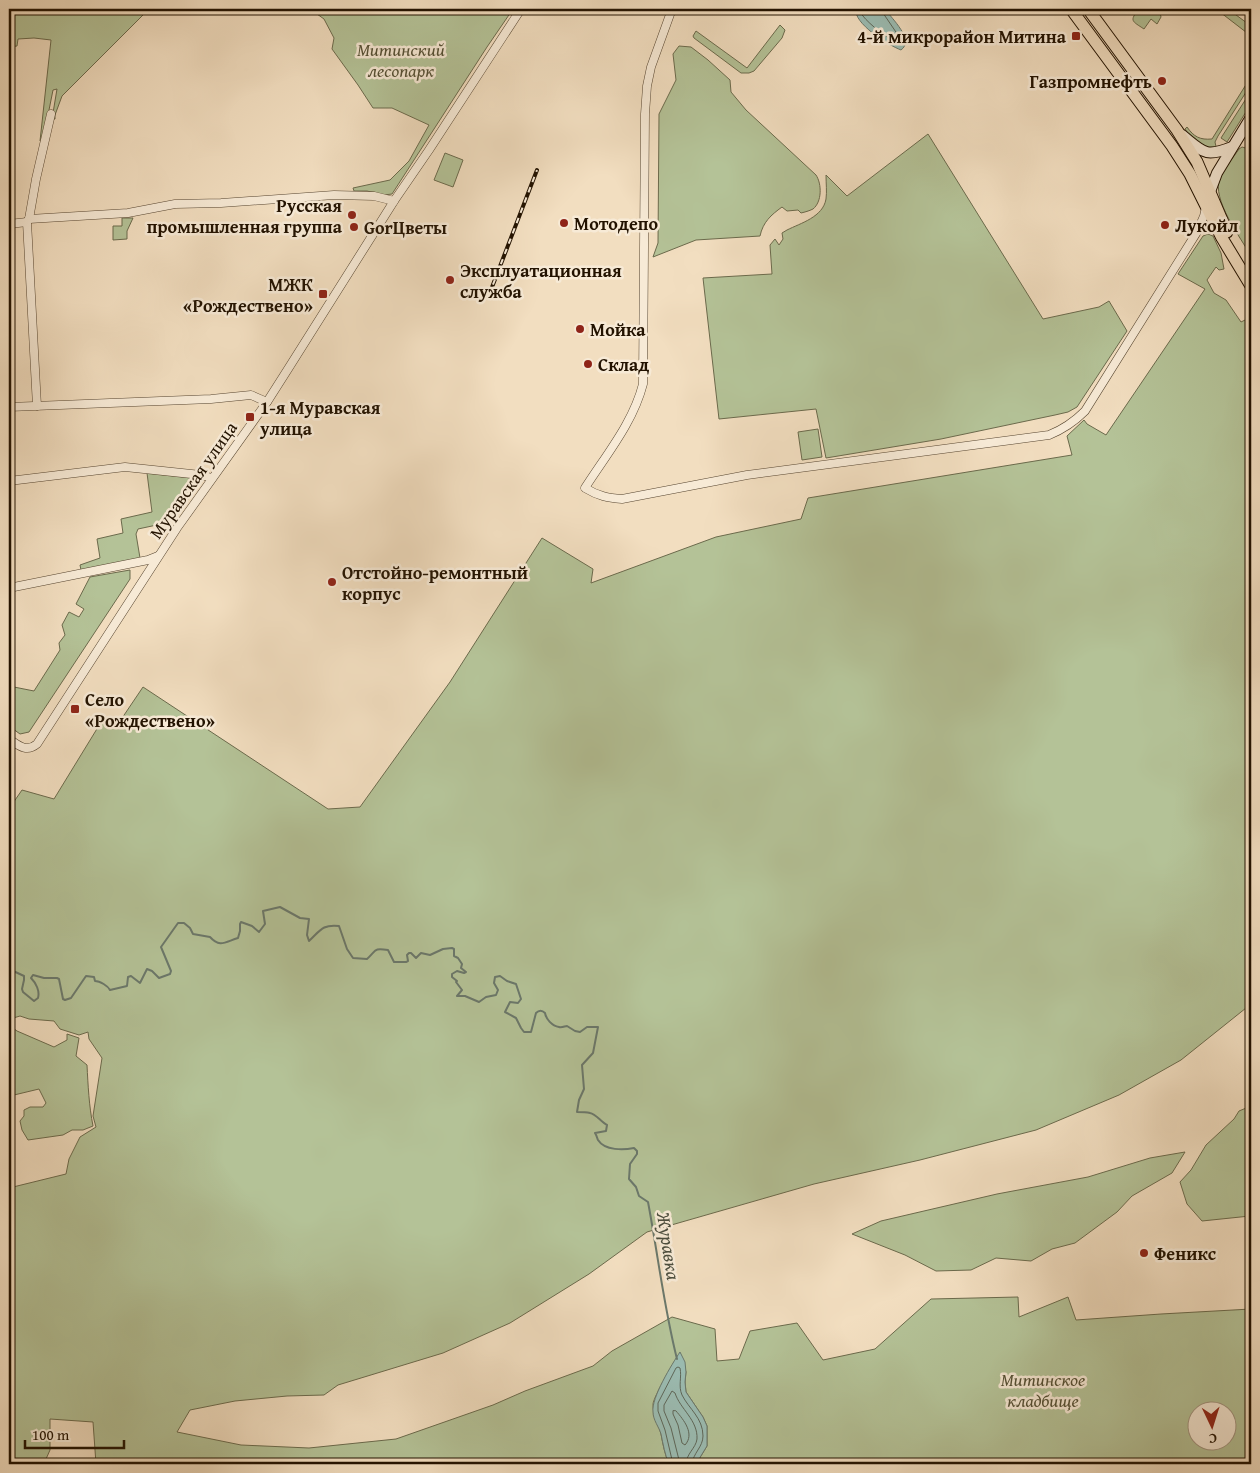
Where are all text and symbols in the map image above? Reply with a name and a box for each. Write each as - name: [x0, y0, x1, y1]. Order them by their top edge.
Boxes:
- place label: 4-й микрорайон Митина: [857, 23, 1067, 50]
- marker: 4-й микрорайон Митина: [1070, 30, 1082, 42]
- park label: Митинский лесопарк: [357, 36, 445, 84]
- place label: Газпромнефть: [1030, 68, 1152, 95]
- marker: Газпромнефть: [1156, 75, 1168, 87]
- place label: Русская промышленная группа: [147, 192, 343, 240]
- marker: Русская промышленная группа: [346, 209, 358, 221]
- place label: Мотодепо: [574, 210, 658, 237]
- place label: Лукойл: [1175, 212, 1239, 239]
- place label: GorЦветы: [364, 214, 447, 241]
- marker: Мотодепо: [558, 217, 570, 229]
- marker: Лукойл: [1159, 219, 1171, 231]
- marker: GorЦветы: [348, 221, 360, 233]
- place label: Эксплуатационная служба: [460, 257, 622, 305]
- place label: МЖК «Рождествено»: [183, 271, 313, 319]
- marker: Эксплуатационная служба: [444, 274, 456, 286]
- marker: МЖК «Рождествено»: [317, 288, 329, 300]
- place label: Мойка: [590, 316, 646, 343]
- marker: Мойка: [574, 323, 586, 335]
- place label: Склад: [598, 351, 649, 378]
- marker: Склад: [582, 358, 594, 370]
- place label: 1-я Муравская улица: [259, 394, 381, 442]
- marker: 1-я Муравская улица: [244, 411, 256, 423]
- street label: Муравская улица: [142, 415, 244, 544]
- place label: Отстойно-ремонтный корпус: [342, 559, 528, 607]
- marker: Отстойно-ремонтный корпус: [326, 576, 338, 588]
- place label: Село «Рождествено»: [85, 686, 215, 734]
- marker: Село «Рождествено»: [69, 703, 81, 715]
- water label: Журавка: [650, 1209, 688, 1282]
- place label: Феникс: [1154, 1240, 1216, 1267]
- marker: Феникс: [1138, 1247, 1150, 1259]
- park label: Митинское кладбище: [1001, 1366, 1085, 1414]
- north arrow: [1188, 1400, 1238, 1450]
- scale bar: [25, 1418, 124, 1450]
- text: 100 m: [32, 1424, 70, 1445]
- text: С: [1208, 1429, 1218, 1449]

